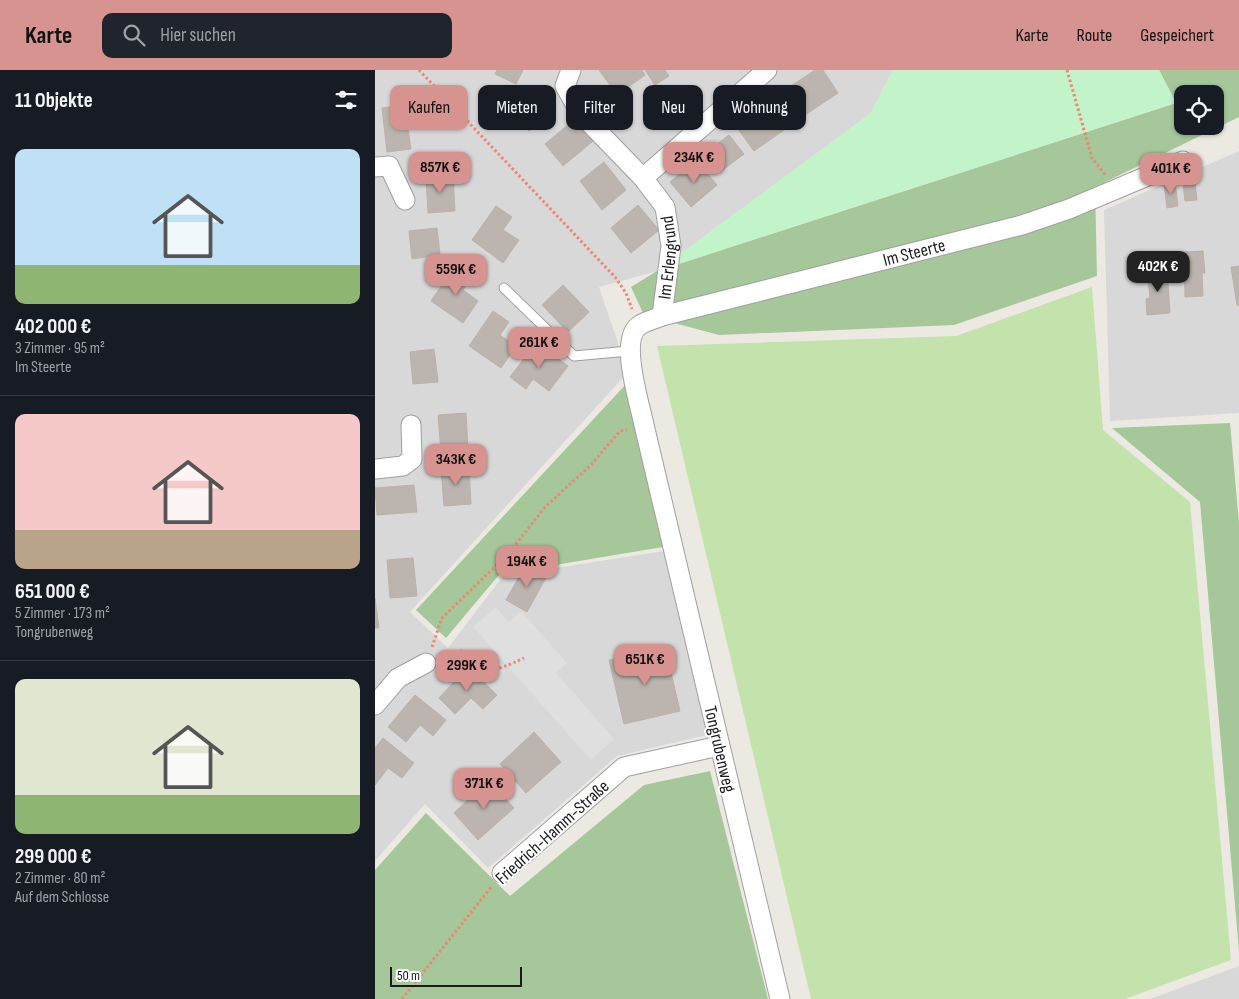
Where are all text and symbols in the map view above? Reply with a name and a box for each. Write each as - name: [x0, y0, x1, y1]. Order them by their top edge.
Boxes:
- search box: [102, 13, 452, 58]
- text: Karte: [25, 21, 72, 50]
- icon: search: [120, 21, 148, 49]
- text: Hier suchen: [160, 24, 236, 47]
- text: Karte: [1016, 25, 1049, 46]
- text: Route: [1077, 25, 1112, 46]
- text: Gespeichert: [1140, 25, 1214, 46]
- chip: Kaufen: [390, 85, 468, 130]
- chip: Mieten: [478, 85, 556, 130]
- chip: Filter: [566, 85, 633, 130]
- chip: Neu: [643, 85, 703, 130]
- chip: Wohnung: [713, 85, 806, 130]
- map controls: [1174, 85, 1224, 135]
- button: locate: [1174, 85, 1224, 135]
- icon: filters: [332, 86, 360, 114]
- text: 11 Objekte: [15, 88, 93, 113]
- pin: 234K €: [653, 142, 735, 184]
- text: 234K €: [674, 148, 714, 167]
- pin: 857K €: [399, 152, 481, 194]
- pin: 401K €: [1130, 152, 1212, 195]
- text: 857K €: [420, 158, 460, 177]
- text: 401K €: [1151, 159, 1191, 178]
- icon: home: [143, 181, 233, 271]
- street label: Im Erlengrund: [654, 214, 682, 301]
- street label: Im Steerte: [881, 235, 948, 271]
- pin: 402K €: [1117, 250, 1199, 293]
- pin: 559K €: [415, 254, 497, 296]
- text: 402K €: [1138, 257, 1178, 276]
- text: 559K €: [436, 260, 476, 279]
- text: 402 000 €: [15, 314, 91, 339]
- pin: 261K €: [498, 326, 580, 369]
- text: 261K €: [519, 333, 559, 352]
- text: 3 Zimmer · 95 m²: [15, 339, 105, 358]
- text: Im Steerte: [15, 358, 71, 377]
- pin: 343K €: [415, 444, 497, 486]
- icon: home: [143, 447, 233, 537]
- text: 343K €: [436, 450, 476, 469]
- pin: 194K €: [486, 546, 568, 588]
- text: 194K €: [507, 552, 547, 571]
- text: 651 000 €: [15, 579, 90, 604]
- text: 5 Zimmer · 173 m²: [15, 604, 110, 623]
- text: Tongrubenweg: [15, 623, 93, 642]
- pin: 651K €: [604, 644, 686, 686]
- pin: 299K €: [426, 650, 508, 692]
- text: 651K €: [625, 650, 665, 669]
- text: 299K €: [447, 656, 487, 675]
- street label: Tongrubenweg: [699, 704, 740, 794]
- icon: home: [143, 712, 233, 802]
- pin: 371K €: [443, 768, 525, 810]
- text: 371K €: [464, 774, 504, 793]
- street label: Friedrich-Hamm-Straße: [491, 776, 613, 889]
- text: 299 000 €: [15, 844, 91, 869]
- text: 2 Zimmer · 80 m²: [15, 869, 106, 888]
- text: Auf dem Schlosse: [15, 888, 109, 907]
- scale bar: [390, 964, 523, 987]
- text: 50 m: [397, 967, 420, 984]

